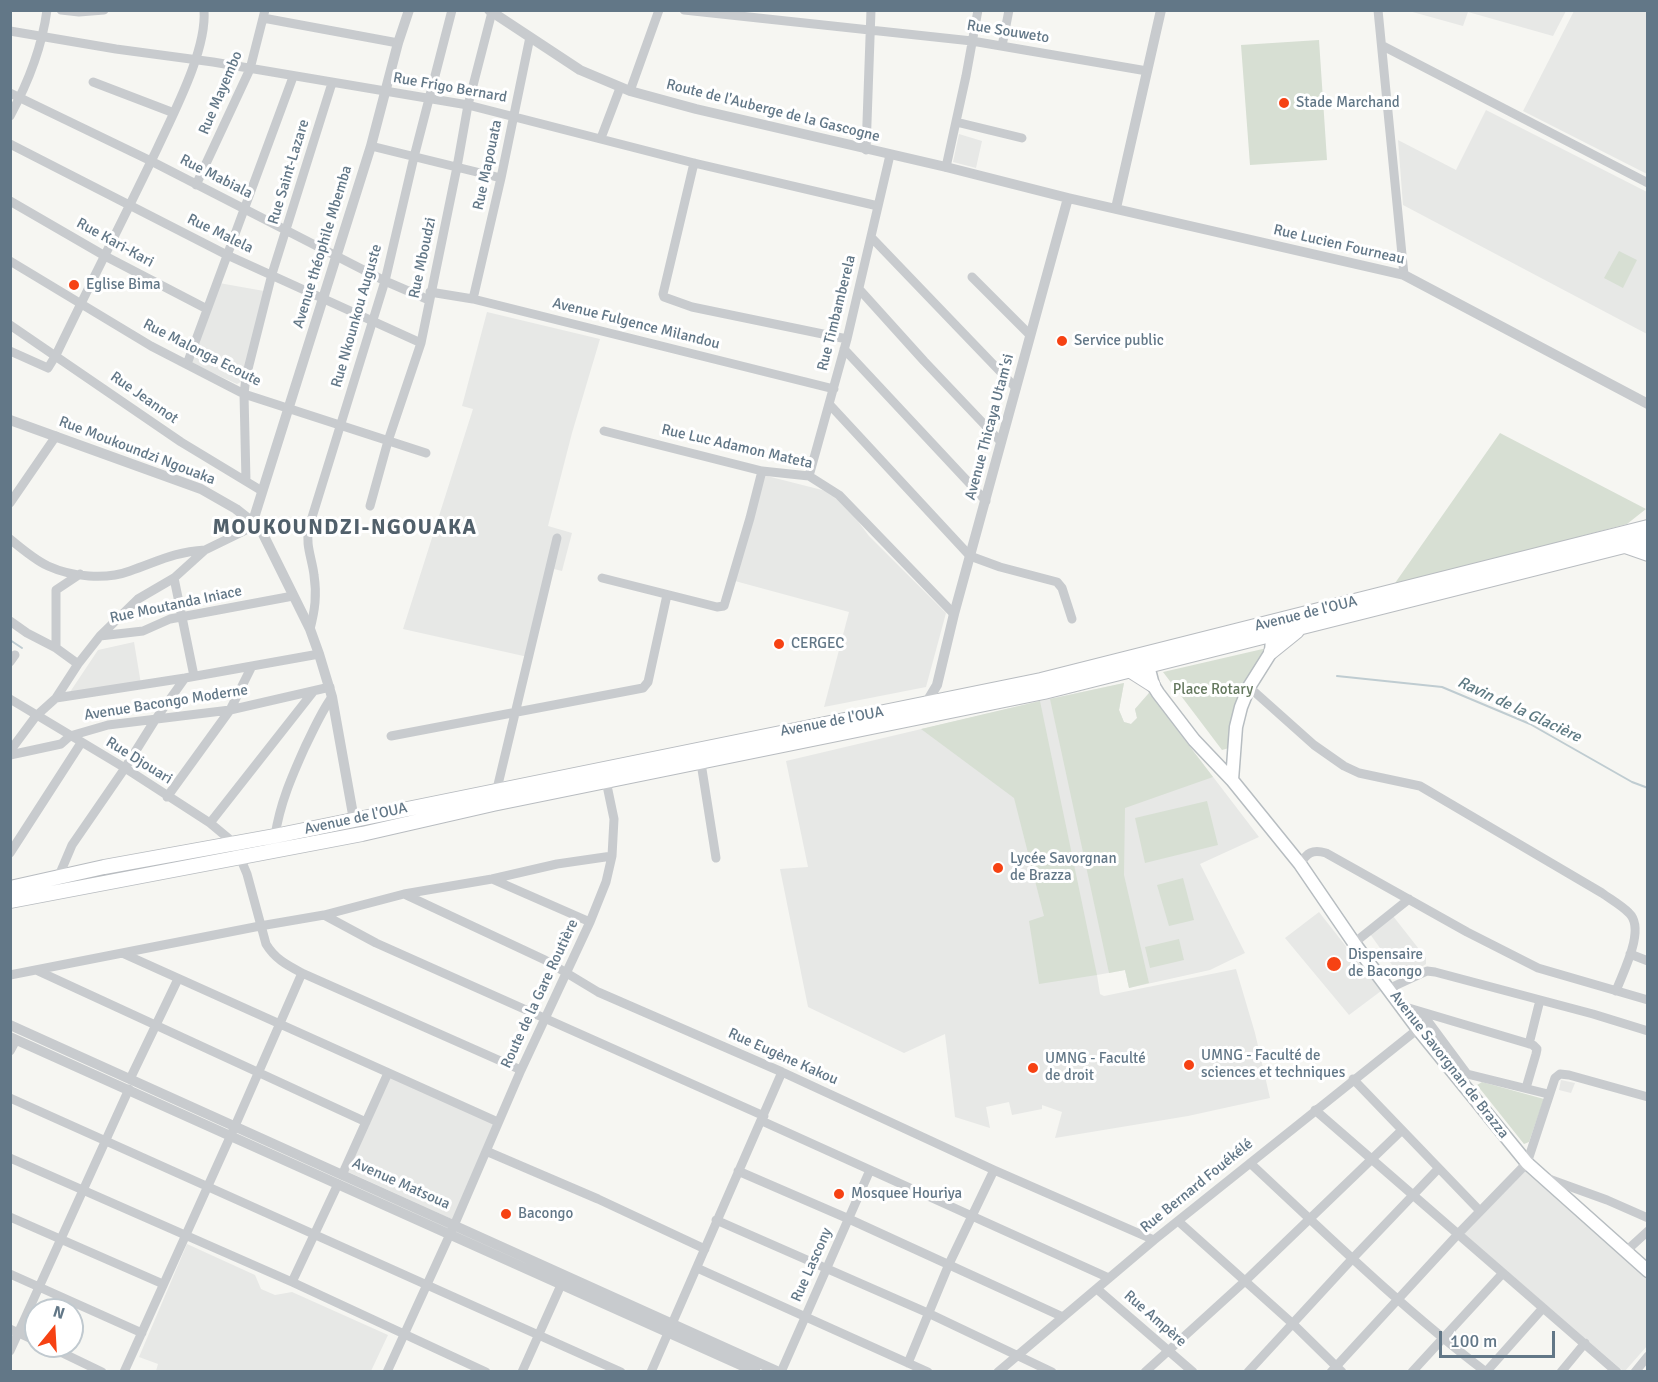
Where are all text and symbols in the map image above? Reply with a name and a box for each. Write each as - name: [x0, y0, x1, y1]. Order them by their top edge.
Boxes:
- street label: Rue Souweto: [966, 17, 1050, 47]
- street label: Rue Mayembo: [195, 48, 247, 138]
- street label: Rue Frigo Bernard: [392, 69, 508, 107]
- street label: Route de l'Auberge de la Gascogne: [664, 76, 882, 146]
- place label: Stade Marchand: [1296, 94, 1400, 112]
- marker: Stade Marchand: [1277, 96, 1291, 110]
- street label: Rue Saint-Lazare: [265, 117, 313, 227]
- street label: Rue Mapouata: [470, 118, 506, 212]
- street label: Rue Mabiala: [177, 151, 255, 203]
- street label: Avenue théophile Mbemba: [290, 163, 356, 331]
- street label: Rue Malela: [184, 210, 256, 258]
- street label: Rue Kari-Kari: [73, 214, 157, 272]
- street label: Rue Mboudzi: [406, 216, 440, 300]
- street label: Rue Lucien Fourneau: [1272, 221, 1406, 269]
- street label: Rue Nkounkou Auguste: [328, 242, 386, 390]
- street label: Rue Timbamberela: [814, 253, 860, 373]
- place label: Eglise Bima: [86, 276, 161, 294]
- marker: Eglise Bima: [67, 278, 81, 292]
- street label: Avenue Fulgence Milandou: [550, 294, 722, 354]
- street label: Rue Malonga Ecoute: [140, 315, 264, 391]
- place label: Service public: [1074, 332, 1164, 350]
- marker: Service public: [1055, 334, 1069, 348]
- street label: Avenue Thicaya Utam'si: [962, 352, 1018, 502]
- street label: Rue Jeannot: [107, 368, 181, 428]
- street label: Rue Moukoundzi Ngouaka: [56, 413, 218, 489]
- street label: Rue Luc Adamon Mateta: [660, 421, 814, 473]
- district label: MOUKOUNDZI-NGOUAKA: [213, 515, 477, 541]
- street label: Rue Moutanda Iniace: [108, 582, 244, 628]
- street label: Avenue de l'OUA: [1253, 593, 1359, 635]
- place label: CERGEC: [791, 635, 844, 653]
- marker: CERGEC: [772, 637, 786, 651]
- water label: Ravin de la Glacière: [1454, 673, 1584, 747]
- street label: Avenue Bacongo Moderne: [83, 681, 249, 725]
- park label: Place Rotary: [1173, 681, 1253, 699]
- street label: Avenue de l'OUA: [779, 703, 885, 741]
- street label: Rue Djouari: [102, 733, 176, 789]
- street label: Avenue de l'OUA: [303, 799, 409, 839]
- place label: Lycée Savorgnan de Brazza: [1010, 850, 1117, 885]
- marker: Lycée Savorgnan de Brazza: [991, 861, 1005, 875]
- street label: Route de la Gare Routière: [497, 917, 583, 1071]
- place label: Dispensaire de Bacongo: [1348, 946, 1423, 981]
- marker: Dispensaire de Bacongo: [1325, 955, 1343, 973]
- street label: Avenue Savorgnan de Brazza: [1386, 988, 1512, 1142]
- street label: Rue Eugène Kakou: [725, 1025, 841, 1089]
- place label: UMNG - Faculté de sciences et techniques: [1201, 1047, 1345, 1082]
- place label: UMNG - Faculté de droit: [1045, 1050, 1146, 1085]
- marker: UMNG - Faculté de sciences et techniques: [1182, 1058, 1196, 1072]
- marker: UMNG - Faculté de droit: [1026, 1061, 1040, 1075]
- street label: Rue Bernard Fouékélé: [1137, 1135, 1257, 1237]
- street label: Avenue Matsoua: [349, 1154, 453, 1214]
- place label: Mosquee Houriya: [851, 1185, 962, 1203]
- marker: Mosquee Houriya: [832, 1187, 846, 1201]
- place label: Bacongo: [518, 1205, 573, 1223]
- marker: Bacongo: [499, 1207, 513, 1221]
- street label: Rue Lascony: [788, 1225, 836, 1305]
- street label: Rue Ampère: [1120, 1287, 1190, 1351]
- north arrow: [24, 1298, 84, 1358]
- text: N: [51, 1302, 67, 1324]
- scale bar: [1442, 1319, 1558, 1357]
- text: 100 m: [1450, 1330, 1497, 1352]

